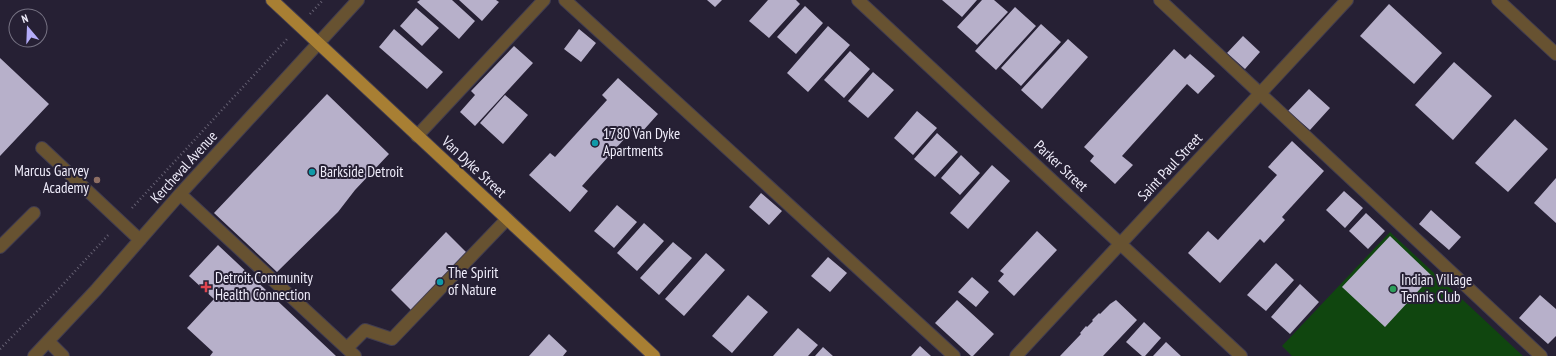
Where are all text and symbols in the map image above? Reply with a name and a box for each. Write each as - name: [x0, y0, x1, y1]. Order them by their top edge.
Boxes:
- north arrow: [8, 8, 48, 48]
- text: N: [20, 11, 30, 26]
- place label: 1780 Van Dyke Apartments: [603, 124, 680, 160]
- street label: Kercheval Avenue: [146, 126, 221, 207]
- street label: Saint Paul Street: [1133, 129, 1206, 205]
- street label: Van Dyke Street: [437, 131, 511, 201]
- street label: Parker Street: [1030, 136, 1092, 195]
- marker: 1780 Van Dyke Apartments: [590, 138, 600, 148]
- place label: Marcus Garvey Academy: [14, 161, 89, 197]
- place label: Barkside Detroit: [320, 162, 403, 181]
- marker: Barkside Detroit: [307, 167, 317, 177]
- marker: Marcus Garvey Academy: [92, 175, 102, 185]
- place label: The Spirit of Nature: [448, 263, 498, 299]
- place label: Detroit Community Health Connection: [215, 268, 313, 304]
- place label: Indian Village Tennis Club: [1401, 270, 1472, 306]
- marker: The Spirit of Nature: [435, 277, 445, 287]
- marker: Detroit Community Health Connection: [200, 281, 212, 293]
- marker: Indian Village Tennis Club: [1388, 284, 1398, 294]

